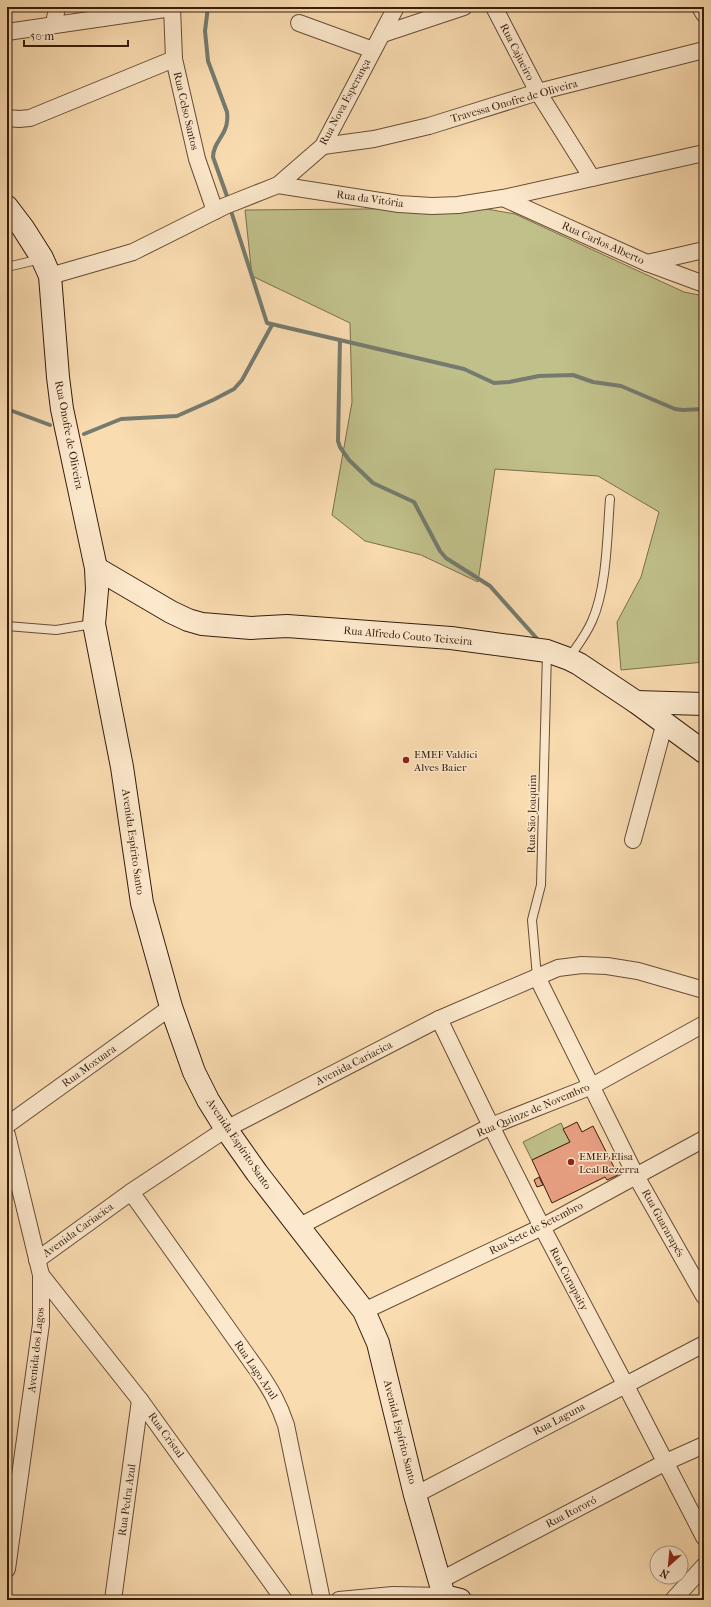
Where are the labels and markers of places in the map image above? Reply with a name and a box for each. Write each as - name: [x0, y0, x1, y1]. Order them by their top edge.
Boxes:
- place label: EMEF Valdici Alves Baier: [413, 748, 478, 774]
- marker: EMEF Valdici Alves Baier: [401, 755, 411, 765]
- place label: EMEF Elisa Leal Bezerra: [579, 1150, 640, 1176]
- marker: EMEF Elisa Leal Bezerra: [566, 1157, 576, 1167]

